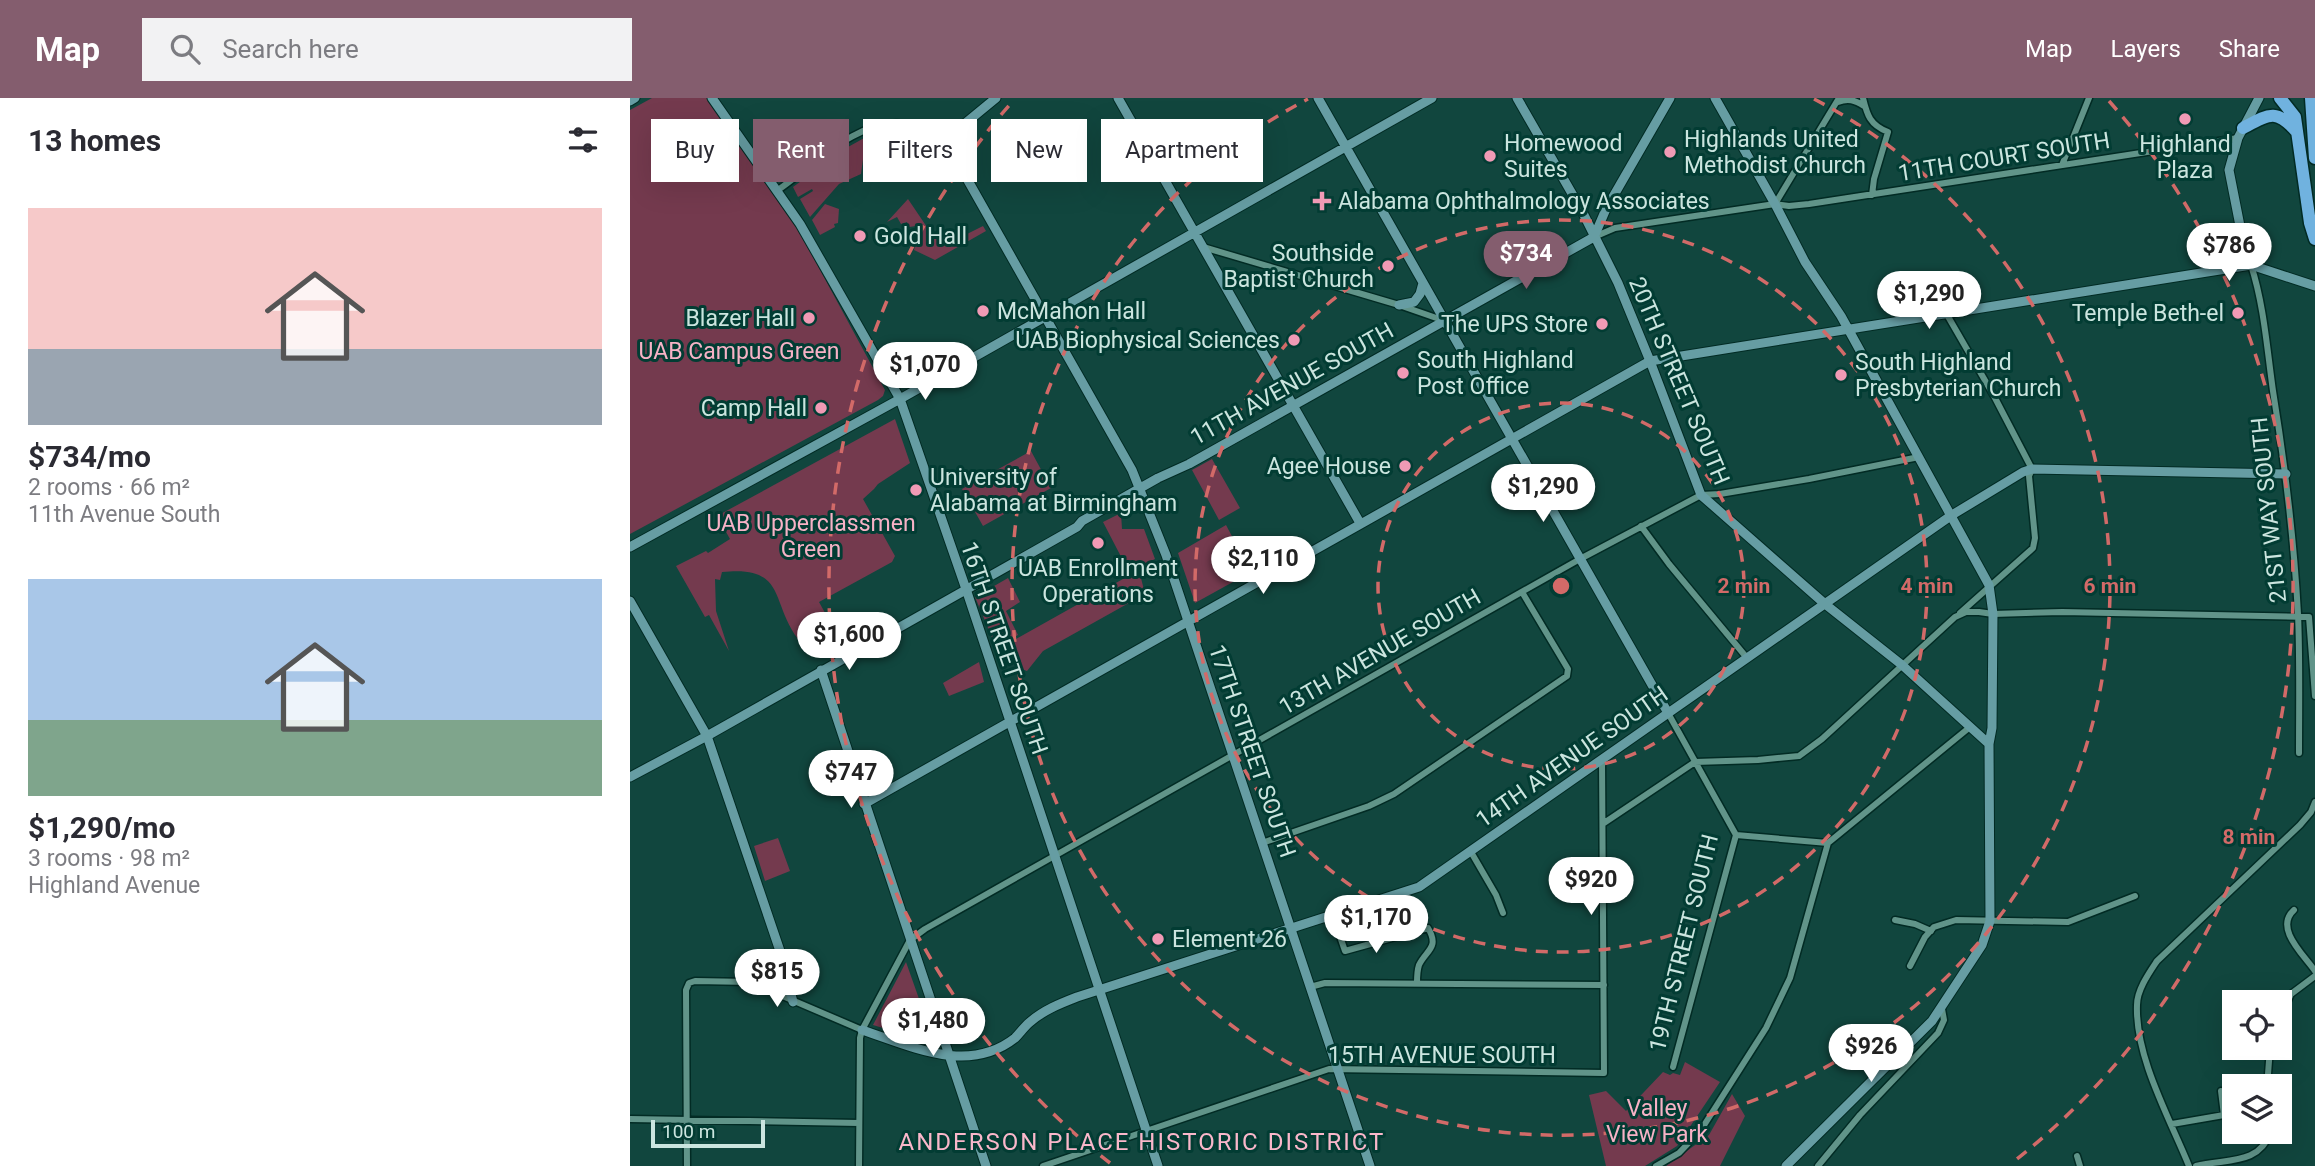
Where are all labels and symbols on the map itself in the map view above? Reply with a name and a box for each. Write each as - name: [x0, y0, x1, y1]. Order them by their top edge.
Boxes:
- marker: Highland Plaza: [2177, 111, 2193, 127]
- place label: Highlands United Methodist Church: [1684, 126, 1866, 179]
- street label: 11TH COURT SOUTH: [1896, 127, 2112, 187]
- place label: Homewood Suites: [1504, 130, 1622, 183]
- place label: Highland Plaza: [2139, 131, 2231, 184]
- marker: Highlands United Methodist Church: [1662, 144, 1678, 160]
- marker: Homewood Suites: [1482, 148, 1498, 164]
- place label: Alabama Ophthalmology Associates: [1338, 188, 1710, 215]
- marker: Alabama Ophthalmology Associates: [1312, 191, 1332, 211]
- place label: Gold Hall: [874, 223, 967, 250]
- pin: $786: [2188, 223, 2270, 283]
- marker: Gold Hall: [852, 228, 868, 244]
- pin: $734: [1485, 232, 1567, 291]
- place label: Southside Baptist Church: [1223, 240, 1374, 293]
- marker: Southside Baptist Church: [1380, 258, 1396, 274]
- pin: $1,290: [1872, 272, 1986, 331]
- street label: 20TH STREET SOUTH: [1623, 273, 1735, 489]
- place label: McMahon Hall: [997, 298, 1146, 325]
- place label: Temple Beth-el: [2072, 300, 2224, 327]
- marker: McMahon Hall: [975, 303, 991, 319]
- place label: Blazer Hall: [686, 305, 795, 332]
- marker: Temple Beth-el: [2230, 305, 2246, 321]
- marker: Blazer Hall: [801, 310, 817, 326]
- place label: The UPS Store: [1441, 311, 1588, 338]
- marker: The UPS Store: [1594, 316, 1610, 332]
- street label: 11TH AVENUE SOUTH: [1186, 317, 1398, 451]
- place label: UAB Biophysical Sciences: [1015, 327, 1280, 354]
- marker: UAB Biophysical Sciences: [1286, 332, 1302, 348]
- park label: UAB Campus Green: [639, 338, 839, 365]
- pin: $1,070: [868, 342, 982, 402]
- place label: South Highland Post Office: [1417, 347, 1574, 400]
- place label: South Highland Presbyterian Church: [1855, 349, 2061, 402]
- marker: South Highland Post Office: [1395, 365, 1411, 381]
- marker: South Highland Presbyterian Church: [1833, 367, 1849, 383]
- place label: Camp Hall: [701, 395, 807, 422]
- marker: Camp Hall: [813, 400, 829, 416]
- street label: 21ST WAY SOUTH: [2246, 416, 2292, 604]
- place label: Agee House: [1267, 453, 1391, 480]
- marker: Agee House: [1397, 458, 1413, 474]
- place label: University of Alabama at Birmingham: [930, 464, 1177, 517]
- pin: $1,290: [1486, 464, 1600, 524]
- marker: University of Alabama at Birmingham: [908, 482, 924, 498]
- park label: UAB Upperclassmen Green: [706, 510, 916, 563]
- marker: UAB Enrollment Operations: [1090, 535, 1106, 551]
- pin: $2,110: [1206, 536, 1320, 596]
- street label: 16TH STREET SOUTH: [955, 538, 1053, 758]
- place label: UAB Enrollment Operations: [1018, 555, 1178, 608]
- centre of rings: [1549, 574, 1573, 598]
- text: 2 min: [1718, 574, 1770, 598]
- text: 4 min: [1901, 574, 1953, 598]
- text: 6 min: [2084, 574, 2136, 598]
- street label: 13TH AVENUE SOUTH: [1274, 583, 1486, 721]
- pin: $1,600: [792, 612, 906, 672]
- street label: 17TH STREET SOUTH: [1203, 641, 1301, 861]
- street label: 14TH AVENUE SOUTH: [1471, 681, 1673, 833]
- pin: $747: [810, 750, 892, 810]
- text: 8 min: [2223, 825, 2275, 849]
- street label: 19TH STREET SOUTH: [1644, 831, 1724, 1055]
- pin: $920: [1550, 858, 1632, 917]
- pin: $1,170: [1319, 896, 1433, 955]
- place label: Element 26: [1172, 926, 1287, 953]
- marker: Element 26: [1150, 931, 1166, 947]
- pin: $815: [736, 950, 818, 1009]
- pin: $1,480: [876, 998, 990, 1058]
- pin: $926: [1830, 1024, 1912, 1084]
- street label: 15TH AVENUE SOUTH: [1328, 1042, 1556, 1069]
- park label: Valley View Park: [1606, 1095, 1708, 1148]
- scale bar: [651, 1117, 765, 1149]
- district label: ANDERSON PLACE HISTORIC DISTRICT: [899, 1128, 1385, 1156]

